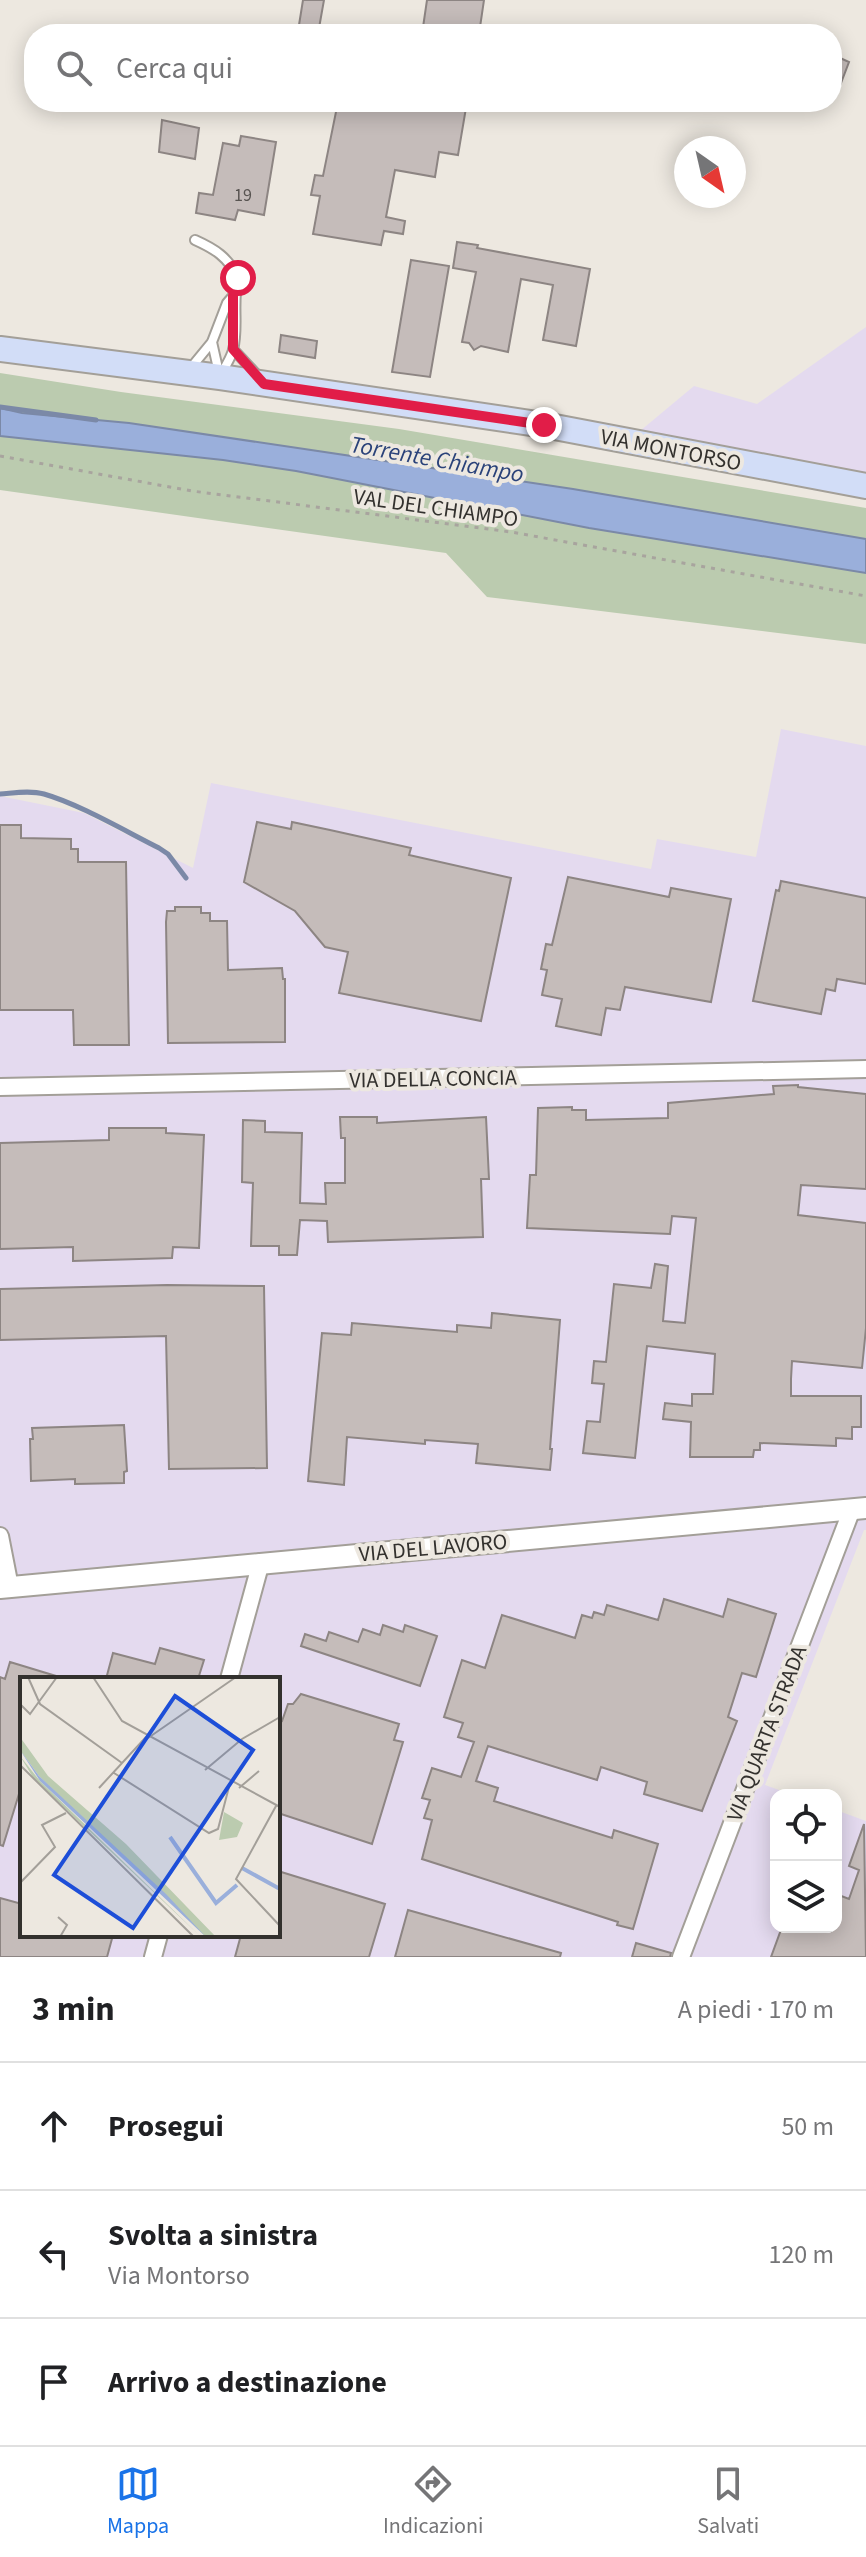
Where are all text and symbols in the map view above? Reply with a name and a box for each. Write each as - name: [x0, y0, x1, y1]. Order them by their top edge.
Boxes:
- search box: [24, 24, 842, 112]
- icon: search: [52, 46, 96, 90]
- text: Cerca qui: [116, 47, 233, 90]
- north arrow: [674, 136, 746, 208]
- house number: 19: [234, 183, 252, 208]
- route start: [220, 260, 256, 296]
- route end: [526, 407, 562, 443]
- street label: VIA MONTORSO: [598, 421, 744, 479]
- water label: Torrente Chiampo: [347, 427, 526, 492]
- street label: VAL DEL CHIAMPO: [351, 481, 520, 535]
- street label: VIA DELLA CONCIA: [349, 1062, 517, 1096]
- street label: VIA DEL LAVORO: [358, 1526, 509, 1570]
- street label: VIA QUARTA STRADA: [719, 1641, 815, 1826]
- inset map: [20, 1677, 280, 1937]
- map controls: [770, 1789, 842, 1933]
- button: locate: [770, 1789, 842, 1861]
- button: layers: [770, 1861, 842, 1933]
- text: 3 min: [32, 1985, 115, 2034]
- text: A piedi · 170 m: [678, 1991, 834, 2028]
- icon: ahead: [32, 2104, 76, 2148]
- text: Prosegui: [108, 2105, 224, 2148]
- text: 50 m: [781, 2108, 834, 2145]
- text: Svolta a sinistra: [108, 2214, 318, 2257]
- icon: left: [32, 2232, 76, 2276]
- text: 120 m: [768, 2236, 834, 2273]
- text: Via Montorso: [108, 2257, 250, 2294]
- icon: arrive: [32, 2360, 76, 2404]
- text: Arrivo a destinazione: [108, 2361, 387, 2404]
- tab: Mappa: [107, 2462, 169, 2542]
- tab: Indicazioni: [383, 2462, 483, 2542]
- tab: Salvati: [697, 2462, 759, 2542]

